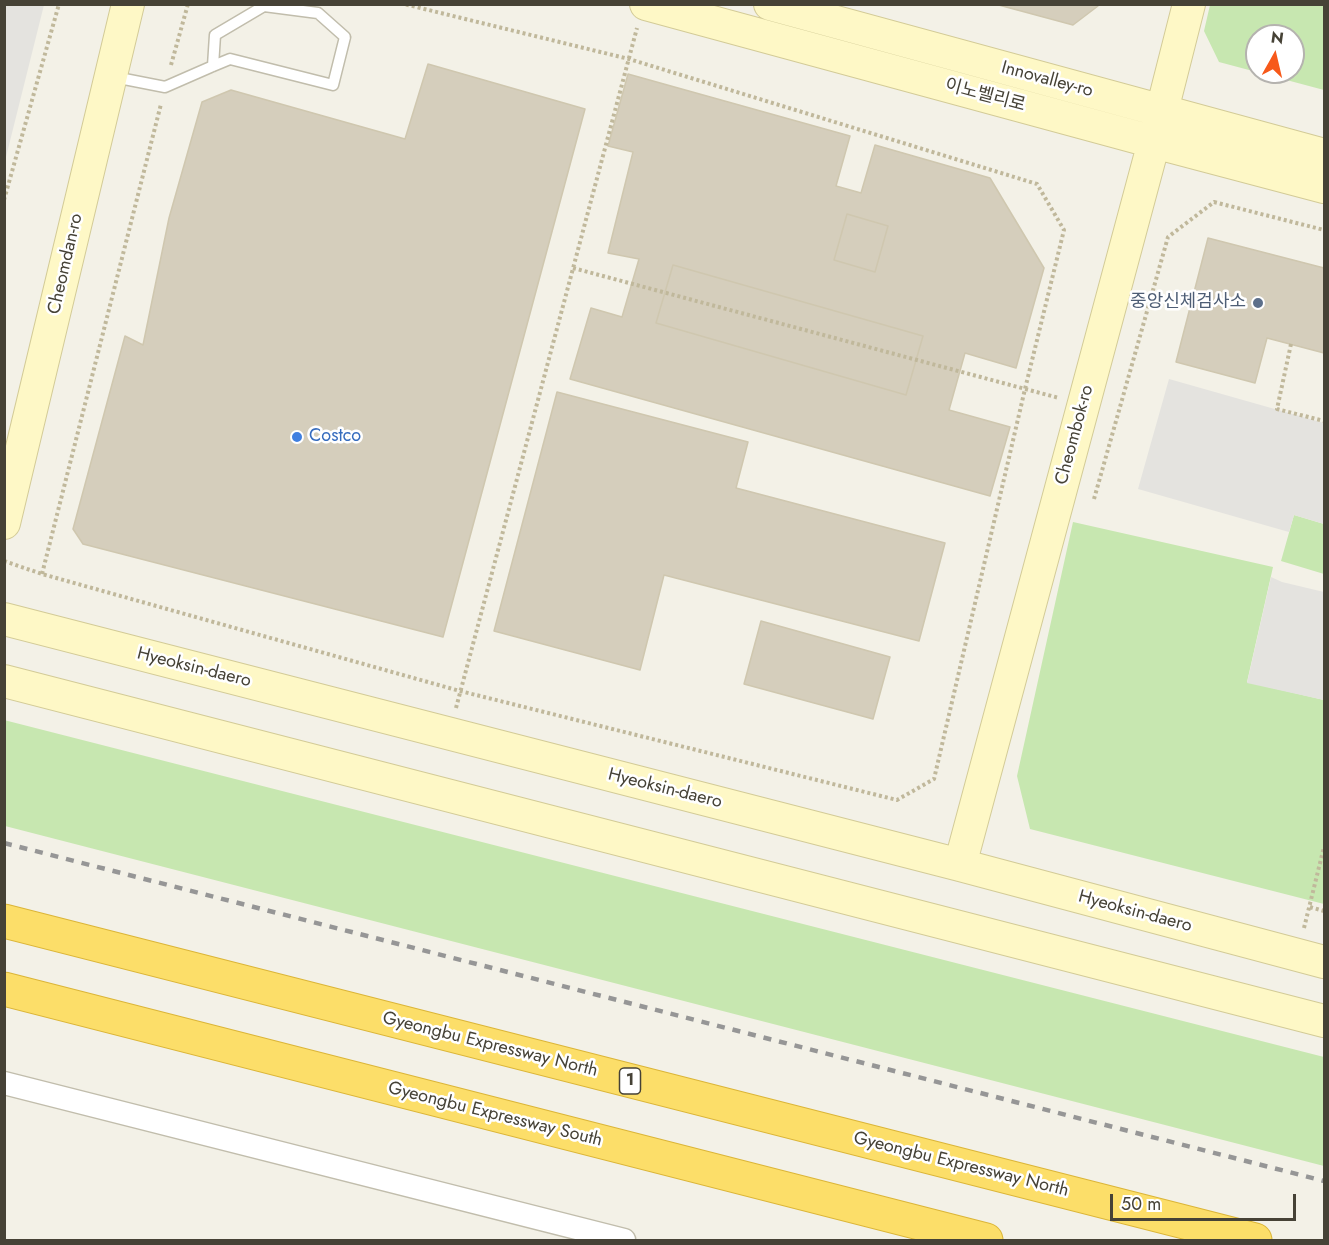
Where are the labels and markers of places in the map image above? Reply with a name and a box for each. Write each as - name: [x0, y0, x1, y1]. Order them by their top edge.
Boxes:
- place label: 중앙신체검사소: [1130, 292, 1246, 314]
- marker: 중앙신체검사소: [1251, 296, 1265, 310]
- place label: Costco: [309, 426, 361, 448]
- marker: Costco: [290, 430, 304, 444]

